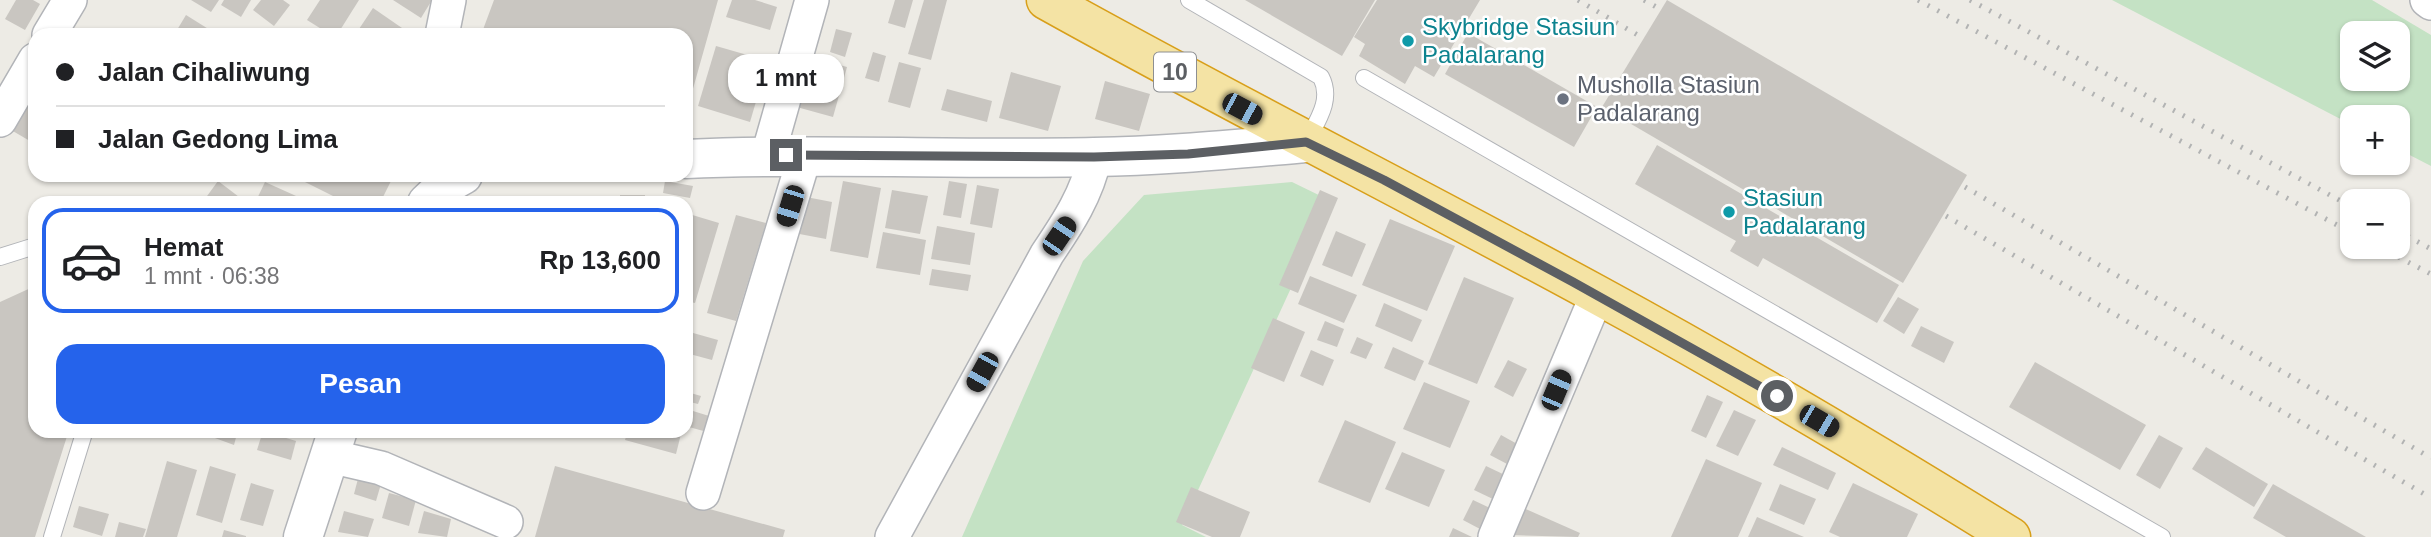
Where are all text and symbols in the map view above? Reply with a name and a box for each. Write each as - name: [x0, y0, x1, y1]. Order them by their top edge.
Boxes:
- place label: Skybridge Stasiun Padalarang: [1422, 13, 1615, 68]
- map controls: [2340, 21, 2410, 259]
- button: layers: [2340, 21, 2410, 91]
- marker: Skybridge Stasiun Padalarang: [1400, 33, 1416, 49]
- road number: 10: [1154, 53, 1196, 92]
- callout: 1 mnt: [728, 54, 844, 102]
- text: Jalan Cihaliwung: [98, 57, 310, 87]
- text: 1 mnt: [755, 65, 817, 91]
- place label: Musholla Stasiun Padalarang: [1577, 71, 1760, 126]
- car: [1219, 90, 1266, 128]
- marker: Musholla Stasiun Padalarang: [1555, 91, 1571, 107]
- button: +: [2340, 105, 2410, 175]
- text: Jalan Gedong Lima: [98, 124, 338, 154]
- route end: [770, 139, 802, 171]
- car: [774, 183, 807, 229]
- place label: Stasiun Padalarang: [1743, 184, 1866, 239]
- button: −: [2340, 189, 2410, 259]
- marker: Stasiun Padalarang: [1721, 204, 1737, 220]
- car: [1039, 213, 1080, 259]
- icon: car: [60, 229, 123, 292]
- text: Hemat: [144, 232, 223, 262]
- text: Rp 13,600: [540, 245, 661, 275]
- text: 1 mnt · 06:38: [144, 263, 280, 289]
- button: Pesan: [56, 344, 665, 424]
- car: [963, 349, 1002, 395]
- car: [1539, 367, 1574, 413]
- route start: [1761, 380, 1793, 412]
- car: [1796, 401, 1843, 441]

